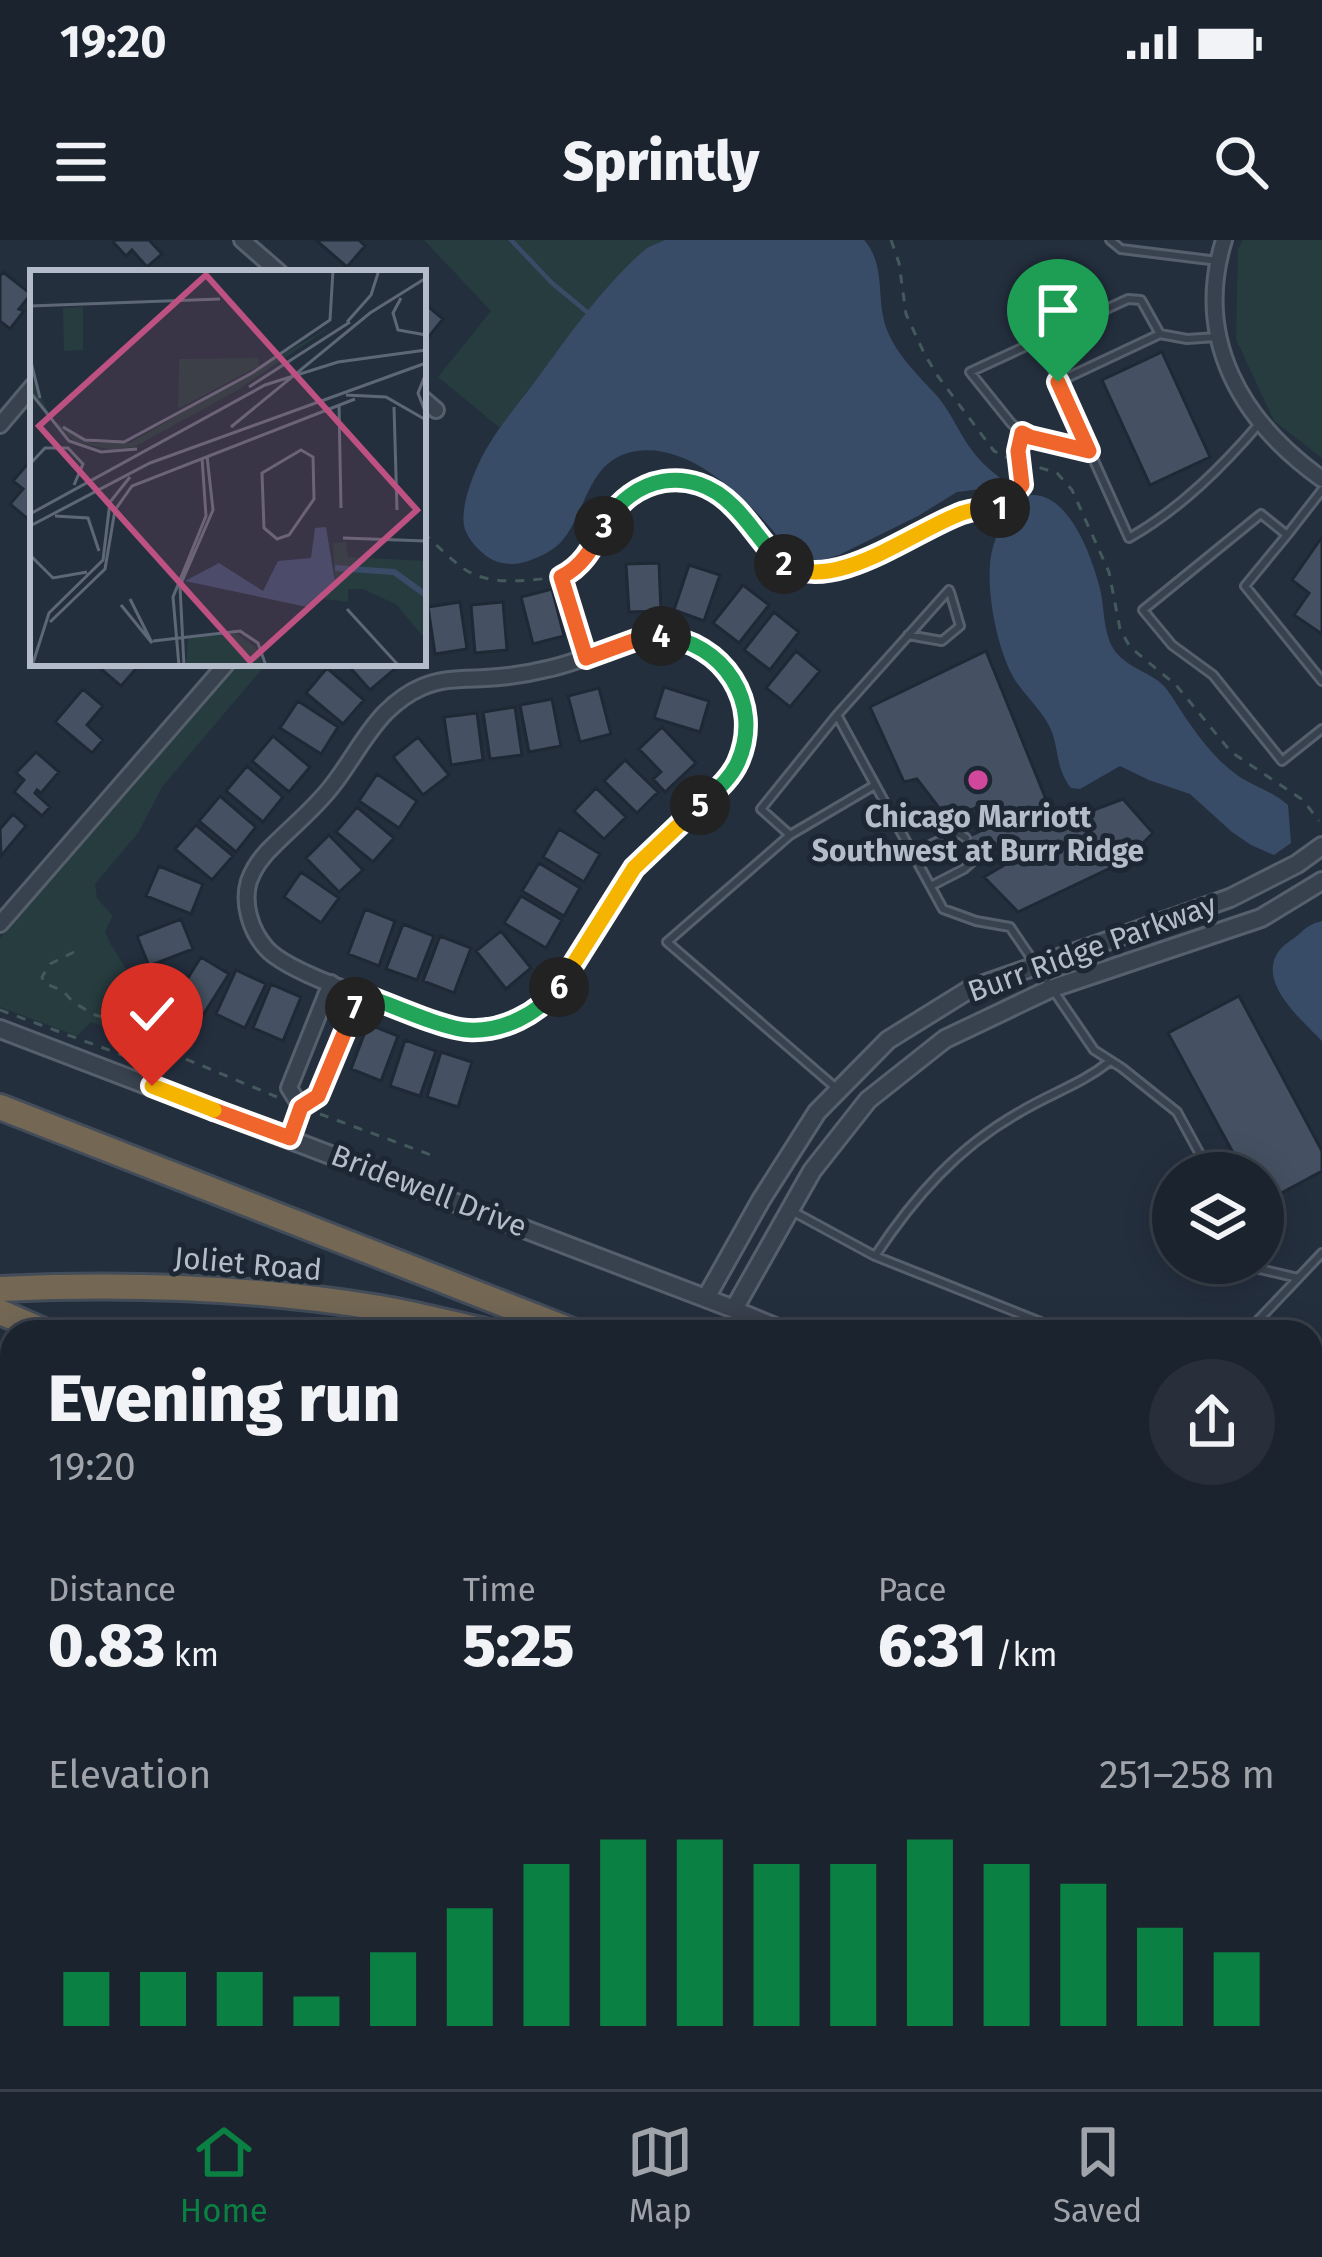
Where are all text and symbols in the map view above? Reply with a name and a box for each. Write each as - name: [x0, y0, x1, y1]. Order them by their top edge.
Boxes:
- text: 19:20: [60, 15, 166, 69]
- icon: menu: [48, 129, 114, 195]
- icon: search: [1208, 129, 1274, 195]
- text: Sprintly: [563, 130, 759, 194]
- pin: [1007, 259, 1109, 382]
- inset map: [30, 270, 426, 666]
- icon: arrive: [1025, 277, 1091, 343]
- pin: 1: [970, 478, 1030, 538]
- text: 1: [992, 488, 1008, 528]
- pin: 3: [574, 496, 634, 556]
- text: 3: [595, 506, 613, 546]
- pin: 2: [754, 534, 814, 594]
- text: 2: [775, 544, 793, 584]
- pin: 4: [631, 606, 691, 666]
- text: 4: [652, 616, 670, 656]
- marker: Chicago Marriott Southwest at Burr Ridge: [965, 767, 991, 793]
- pin: 5: [670, 775, 730, 835]
- text: 5: [691, 785, 709, 825]
- place label: Chicago Marriott Southwest at Burr Ridge: [812, 799, 1144, 869]
- street label: Burr Ridge Parkway: [963, 886, 1221, 1010]
- pin: 6: [529, 957, 589, 1017]
- pin: [101, 963, 203, 1086]
- text: 6: [550, 967, 568, 1007]
- pin: 7: [325, 977, 385, 1037]
- icon: check: [119, 981, 185, 1047]
- text: 7: [347, 987, 363, 1027]
- street label: Bridewell Drive: [326, 1137, 532, 1245]
- map controls: [1152, 1152, 1284, 1284]
- button: layers: [1152, 1152, 1284, 1284]
- street label: Joliet Road: [173, 1240, 323, 1288]
- text: Evening run: [48, 1359, 400, 1438]
- button: share: [1149, 1359, 1275, 1485]
- text: 19:20: [48, 1444, 136, 1490]
- text: Distance: [48, 1570, 176, 1610]
- text: Time: [463, 1570, 536, 1610]
- text: Pace: [878, 1570, 946, 1610]
- text: 0.83: [48, 1610, 165, 1682]
- text: 5:25: [463, 1610, 574, 1682]
- text: 6:31: [878, 1610, 987, 1682]
- text: km: [165, 1635, 219, 1675]
- text: /km: [987, 1635, 1058, 1675]
- text: Elevation: [48, 1752, 211, 1798]
- text: 251–258 m: [1099, 1752, 1275, 1798]
- tab: Home: [180, 2119, 268, 2231]
- tab: Map: [627, 2119, 693, 2231]
- tab: Saved: [1053, 2119, 1142, 2231]

